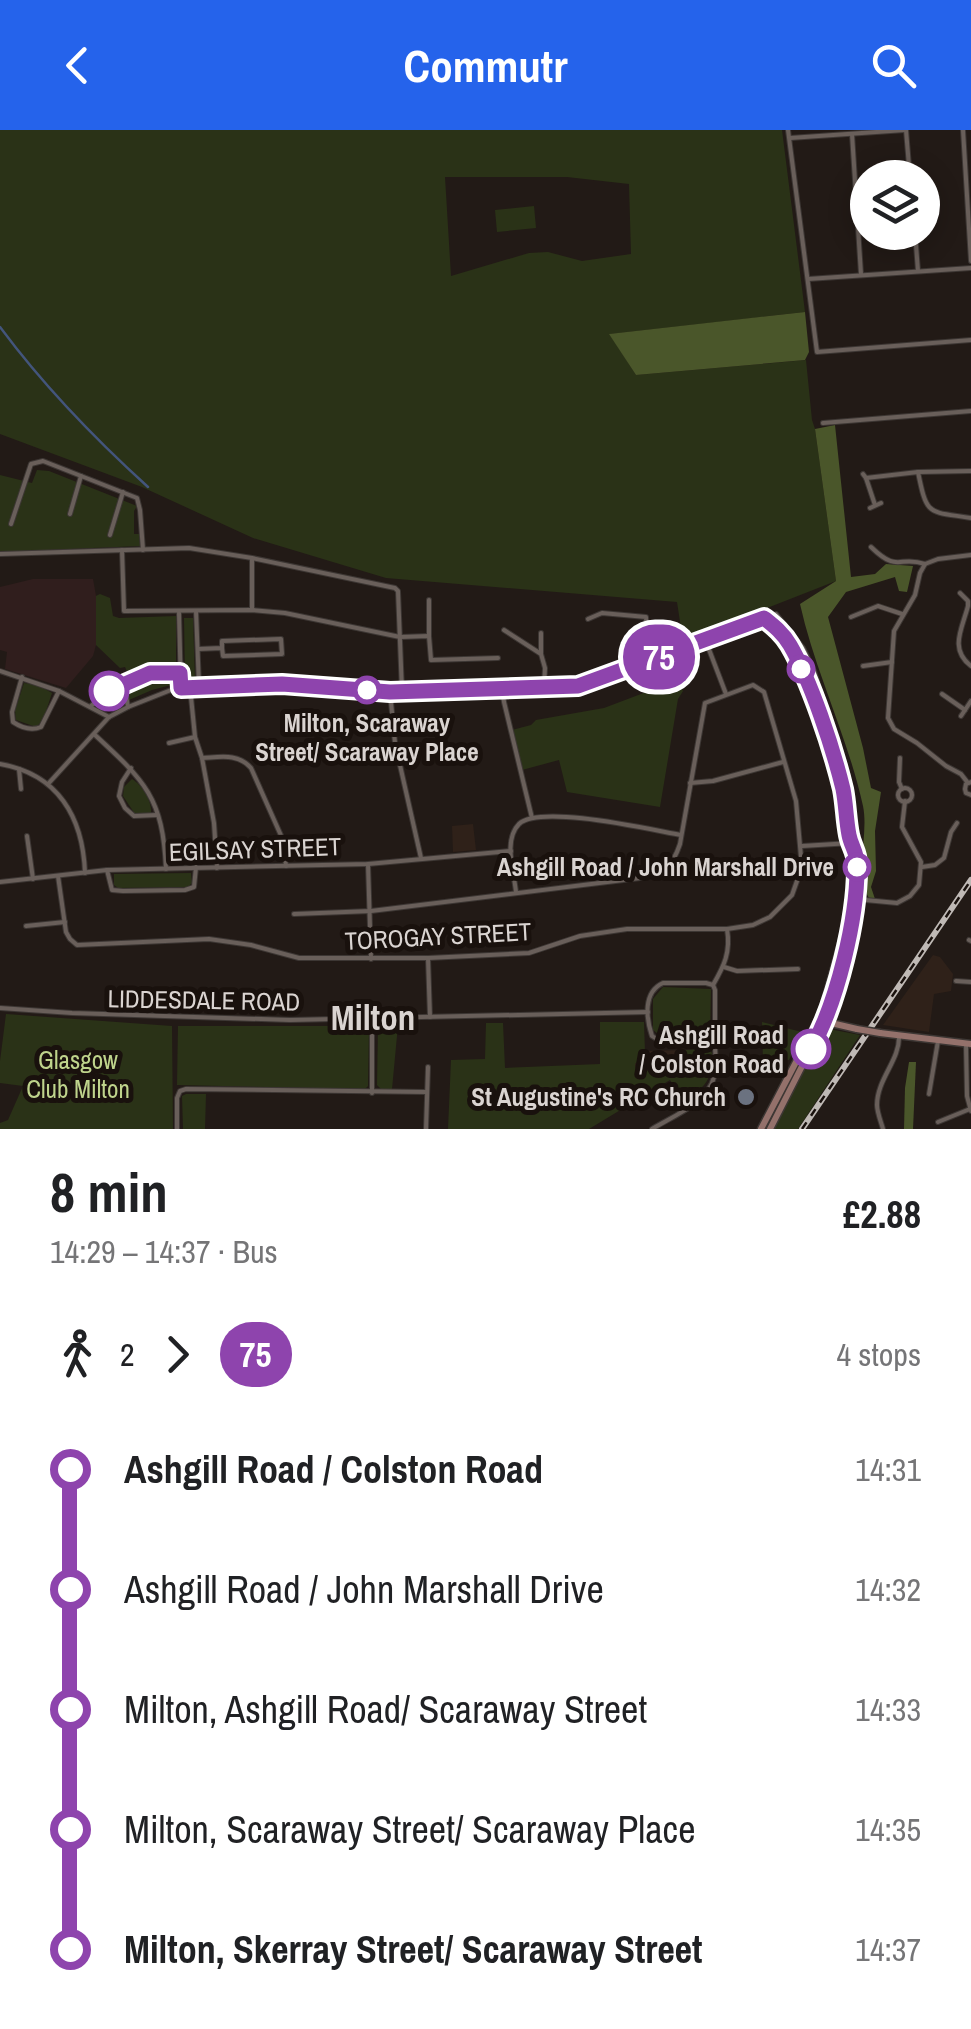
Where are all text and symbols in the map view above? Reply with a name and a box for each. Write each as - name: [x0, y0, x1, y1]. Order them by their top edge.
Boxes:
- text: Commutr: [404, 35, 567, 96]
- icon: back: [50, 38, 105, 93]
- icon: search: [866, 38, 921, 93]
- map controls: [850, 160, 940, 250]
- button: layers: [850, 160, 940, 250]
- line badge: 75: [614, 624, 704, 690]
- text: 75: [643, 634, 675, 681]
- unlabelled marker: [788, 656, 814, 682]
- unlabelled marker: [90, 672, 128, 710]
- marker: Milton, Scaraway Street/ Scaraway Place: [354, 677, 380, 703]
- place label: Milton, Scaraway Street/ Scaraway Place: [255, 706, 479, 769]
- street label: EGILSAY STREET: [168, 829, 342, 869]
- place label: Ashgill Road / John Marshall Drive: [497, 850, 834, 884]
- marker: Ashgill Road / John Marshall Drive: [844, 854, 870, 880]
- street label: TOROGAY STREET: [344, 914, 533, 958]
- street label: LIDDESDALE ROAD: [107, 981, 301, 1019]
- district label: Milton: [331, 994, 415, 1041]
- place label: Ashgill Road / Colston Road: [639, 1018, 784, 1081]
- marker: Ashgill Road / Colston Road: [792, 1030, 830, 1068]
- park label: Glasgow Club Milton: [26, 1043, 130, 1106]
- place label: St Augustine's RC Church: [471, 1080, 726, 1114]
- marker: St Augustine's RC Church: [735, 1086, 757, 1108]
- text: 8 min: [50, 1155, 168, 1229]
- text: £2.88: [843, 1189, 921, 1240]
- text: 14:29 – 14:37 · Bus: [50, 1230, 278, 1273]
- icon: walk: [50, 1327, 105, 1382]
- icon: forward: [150, 1327, 205, 1382]
- text: 75: [240, 1331, 272, 1378]
- text: 2: [120, 1333, 135, 1376]
- text: 4 stops: [836, 1333, 921, 1376]
- text: Ashgill Road / Colston Road: [124, 1444, 543, 1495]
- text: 14:31: [855, 1448, 921, 1491]
- text: Ashgill Road / John Marshall Drive: [124, 1564, 604, 1615]
- text: 14:32: [855, 1568, 921, 1611]
- text: Milton, Ashgill Road/ Scaraway Street: [124, 1684, 647, 1735]
- text: 14:33: [855, 1688, 921, 1731]
- text: Milton, Scaraway Street/ Scaraway Place: [124, 1804, 696, 1855]
- text: 14:35: [855, 1808, 921, 1851]
- text: Milton, Skerray Street/ Scaraway Street: [124, 1924, 702, 1975]
- text: 14:37: [855, 1928, 921, 1971]

